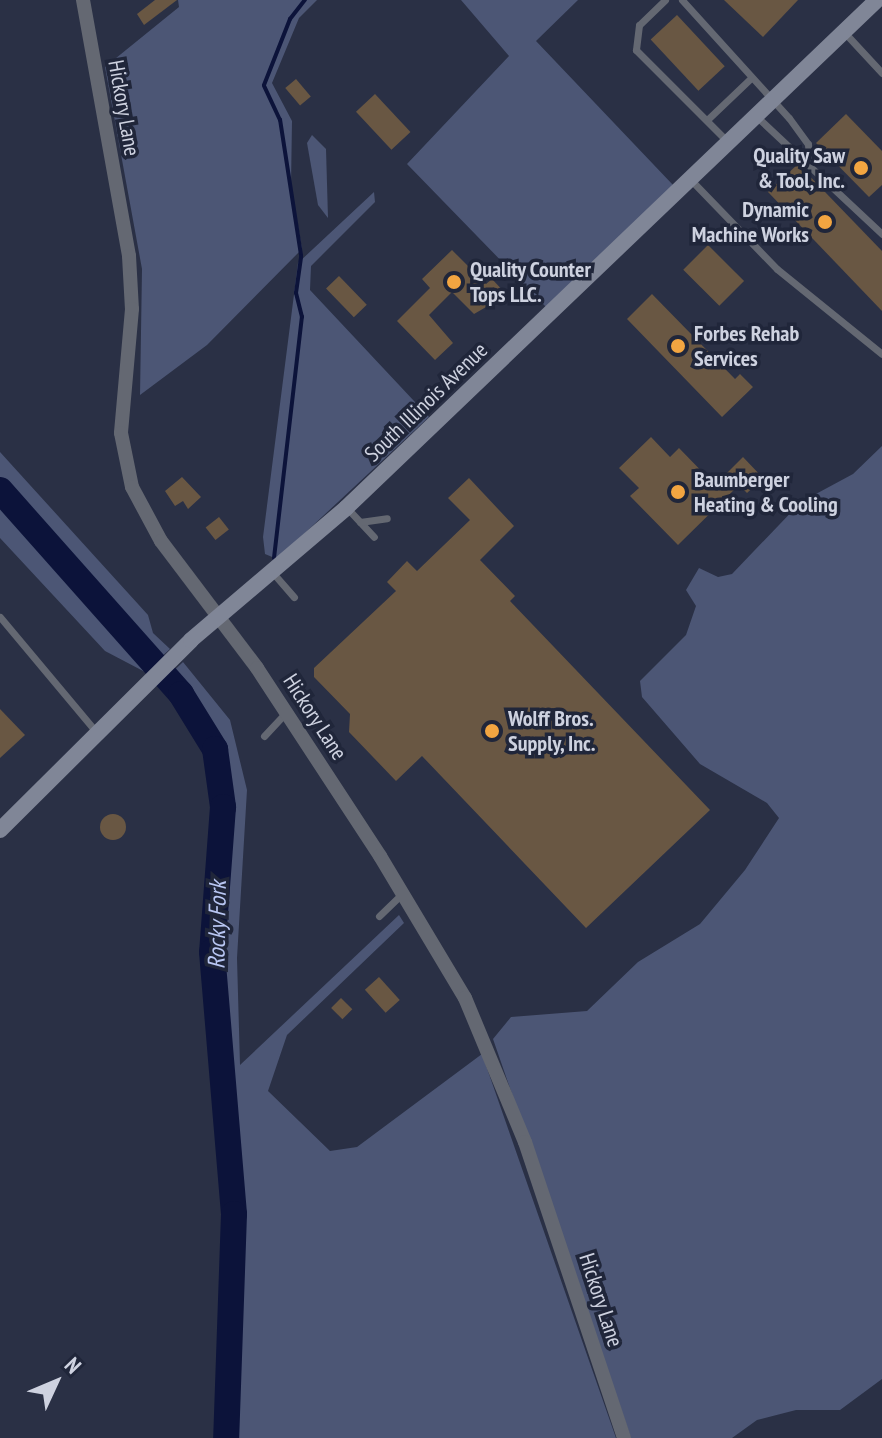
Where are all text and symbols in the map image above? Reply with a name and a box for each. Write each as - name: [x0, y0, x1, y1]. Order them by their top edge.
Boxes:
- street label: Hickory Lane: [103, 58, 145, 158]
- place label: Quality Saw & Tool, Inc.: [753, 142, 845, 194]
- marker: Quality Saw & Tool, Inc.: [852, 159, 870, 177]
- place label: Dynamic Machine Works: [691, 196, 809, 248]
- marker: Dynamic Machine Works: [816, 213, 834, 231]
- place label: Quality Counter Tops LLC.: [470, 256, 592, 308]
- marker: Quality Counter Tops LLC.: [445, 273, 463, 291]
- place label: Forbes Rehab Services: [694, 320, 799, 372]
- street label: South Illinois Avenue: [359, 337, 493, 467]
- marker: Forbes Rehab Services: [669, 337, 687, 355]
- place label: Baumberger Heating & Cooling: [694, 466, 838, 518]
- marker: Baumberger Heating & Cooling: [669, 483, 687, 501]
- street label: Hickory Lane: [277, 669, 353, 765]
- place label: Wolff Bros. Supply, Inc.: [508, 705, 597, 756]
- marker: Wolff Bros. Supply, Inc.: [483, 722, 501, 740]
- water label: Rocky Fork: [202, 880, 232, 970]
- street label: Hickory Lane: [573, 1250, 629, 1350]
- north arrow: [16, 1342, 96, 1422]
- text: N: [59, 1351, 87, 1379]

